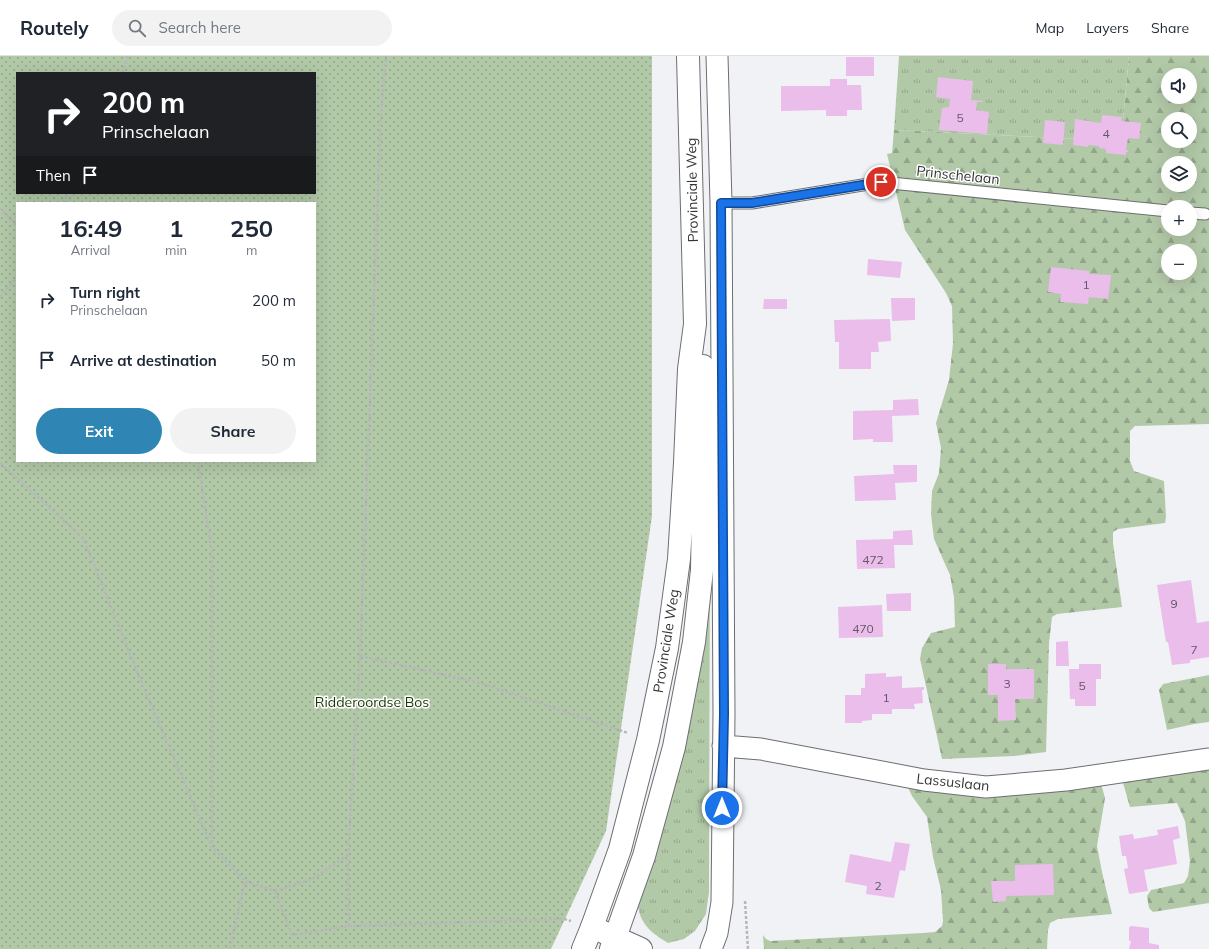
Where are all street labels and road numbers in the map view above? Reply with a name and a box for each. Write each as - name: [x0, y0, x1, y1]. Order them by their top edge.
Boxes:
- street label: Provinciale Weg: [682, 137, 702, 243]
- street label: Prinschelaan: [915, 162, 1001, 188]
- street label: Provinciale Weg: [649, 588, 683, 694]
- street label: Lassuslaan: [916, 769, 990, 795]

